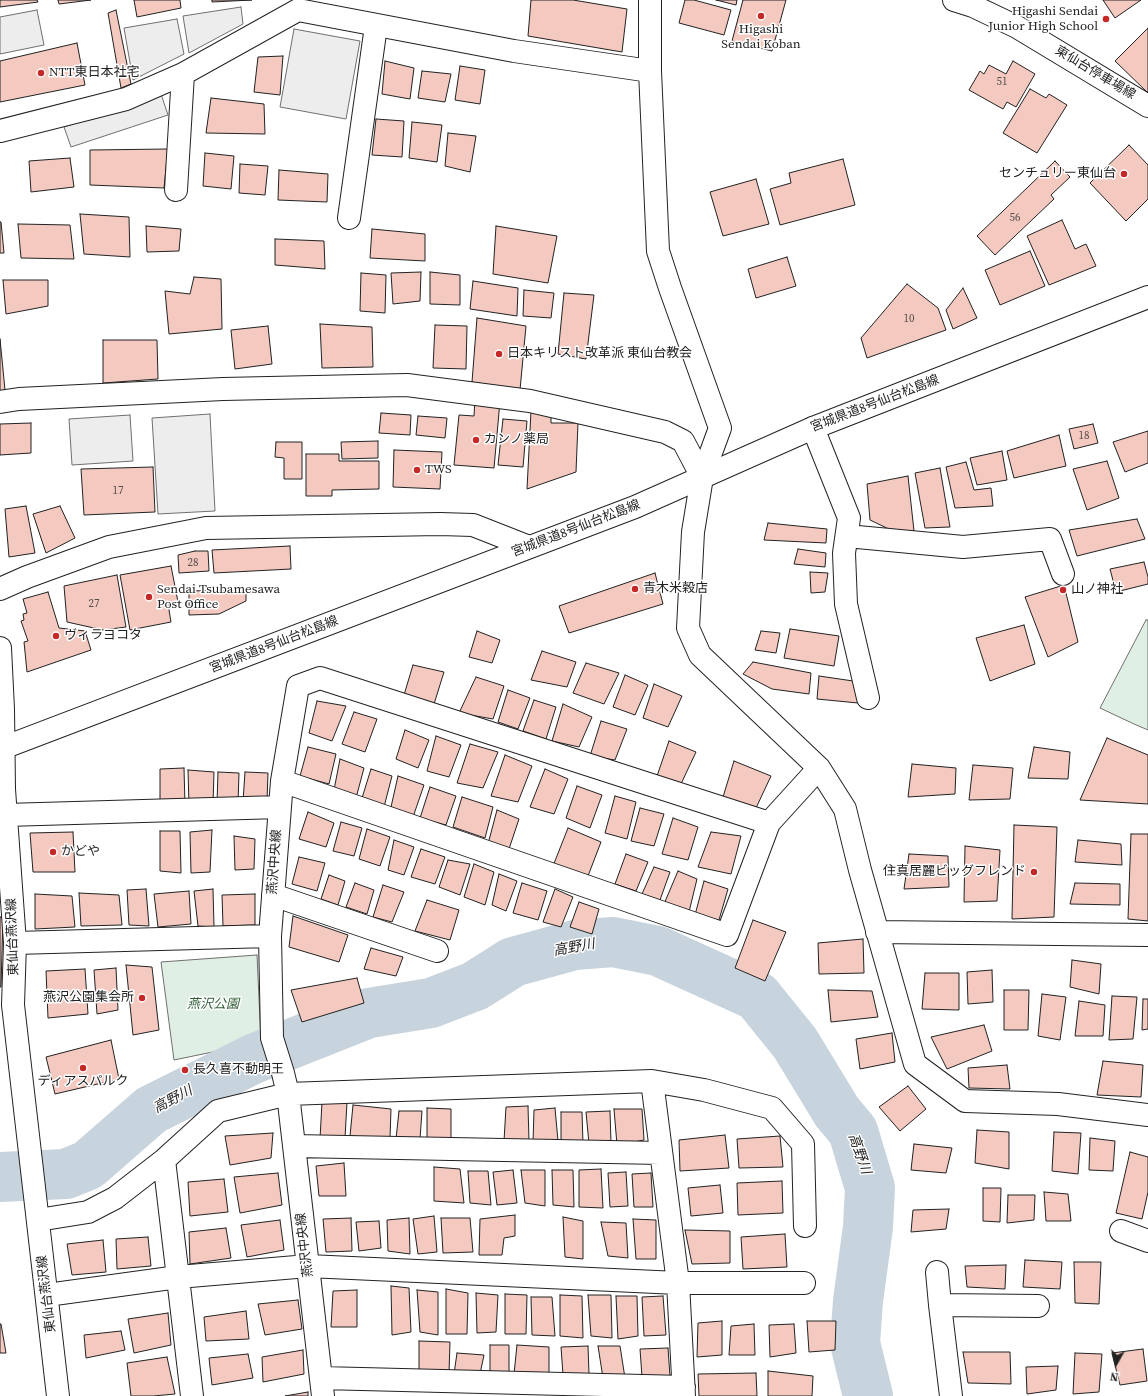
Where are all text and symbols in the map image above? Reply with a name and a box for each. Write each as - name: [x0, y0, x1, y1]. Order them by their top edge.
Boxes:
- place label: Higashi Sendai Junior High School: [988, 4, 1098, 35]
- marker: Higashi Sendai Koban: [756, 11, 766, 21]
- marker: Higashi Sendai Junior High School: [1101, 14, 1111, 24]
- place label: Higashi Sendai Koban: [721, 22, 801, 53]
- street label: 東仙台停車場線: [1052, 43, 1138, 103]
- place label: NTT東日本社宅: [49, 65, 139, 81]
- marker: NTT東日本社宅: [36, 68, 46, 78]
- house number: 51: [997, 75, 1007, 89]
- place label: センチュリー東仙台: [999, 166, 1116, 182]
- marker: センチュリー東仙台: [1119, 169, 1129, 179]
- house number: 56: [1010, 211, 1020, 225]
- house number: 10: [904, 312, 914, 326]
- place label: 日本キリスト改革派 東仙台教会: [507, 346, 692, 362]
- marker: 日本キリスト改革派 東仙台教会: [494, 349, 504, 359]
- street label: 宮城県道8号仙台松島線: [808, 372, 942, 436]
- house number: 18: [1079, 429, 1089, 443]
- place label: カンノ薬局: [484, 432, 549, 448]
- marker: カンノ薬局: [471, 435, 481, 445]
- place label: TWS: [425, 462, 452, 478]
- marker: TWS: [412, 465, 422, 475]
- house number: 17: [113, 484, 123, 498]
- street label: 宮城県道8号仙台松島線: [509, 497, 643, 561]
- house number: 28: [188, 556, 198, 570]
- place label: 青木米穀店: [643, 581, 708, 597]
- place label: Sendai Tsubamesawa Post Office: [157, 582, 280, 613]
- place label: 山ノ神社: [1071, 582, 1123, 598]
- marker: 青木米穀店: [630, 584, 640, 594]
- marker: 山ノ神社: [1058, 585, 1068, 595]
- marker: Sendai Tsubamesawa Post Office: [144, 592, 154, 602]
- house number: 27: [89, 597, 99, 611]
- street label: 宮城県道8号仙台松島線: [207, 613, 341, 677]
- place label: ヴィラヨコタ: [64, 628, 142, 644]
- marker: ヴィラヨコタ: [51, 631, 61, 641]
- street label: 燕沢中央線: [265, 829, 285, 895]
- place label: かどや: [61, 844, 100, 860]
- marker: かどや: [48, 847, 58, 857]
- place label: 住真居麗ビッグフレンド: [883, 864, 1026, 880]
- marker: 住真居麗ビッグフレンド: [1029, 867, 1039, 877]
- street label: 東仙台燕沢線: [4, 898, 22, 976]
- water label: 高野川: [552, 936, 596, 960]
- place label: 燕沢公園集会所: [43, 990, 134, 1006]
- marker: 燕沢公園集会所: [137, 993, 147, 1003]
- park label: 燕沢公園: [187, 997, 239, 1013]
- place label: 長久喜不動明王: [193, 1062, 284, 1078]
- marker: ディアスパルク: [78, 1063, 88, 1073]
- marker: 長久喜不動明王: [180, 1065, 190, 1075]
- place label: ディアスパルク: [38, 1074, 128, 1090]
- water label: 高野川: [151, 1083, 195, 1117]
- water label: 高野川: [844, 1131, 874, 1177]
- street label: 燕沢中央線: [293, 1212, 317, 1278]
- street label: 東仙台燕沢線: [35, 1254, 59, 1334]
- north arrow: [1096, 1344, 1136, 1384]
- text: N: [1109, 1368, 1119, 1384]

